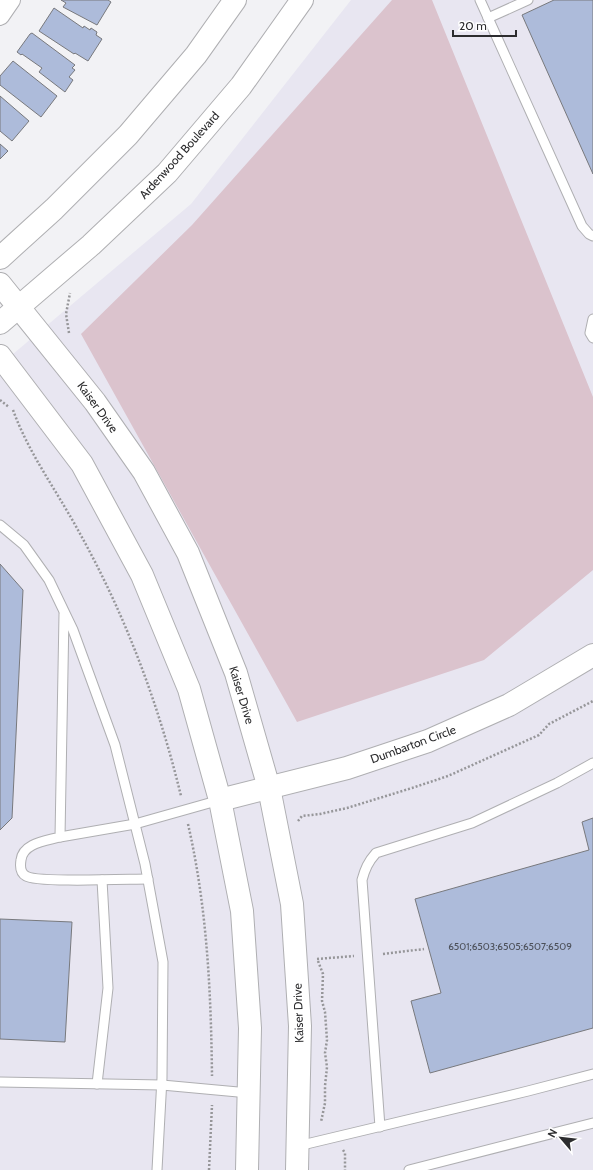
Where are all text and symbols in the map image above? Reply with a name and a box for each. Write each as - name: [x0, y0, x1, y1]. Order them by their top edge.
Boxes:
- scale bar: [453, 12, 516, 38]
- text: 20 m: [459, 18, 487, 33]
- street label: Ardenwood Boulevard: [136, 108, 222, 202]
- street label: Kaiser Drive: [74, 378, 122, 436]
- street label: Kaiser Drive: [226, 664, 258, 726]
- street label: Dumbarton Circle: [368, 722, 458, 766]
- house number: 6501;6503;6505;6507;6509: [448, 940, 572, 953]
- street label: Kaiser Drive: [289, 983, 307, 1043]
- north arrow: [541, 1118, 581, 1158]
- text: N: [544, 1127, 560, 1140]

